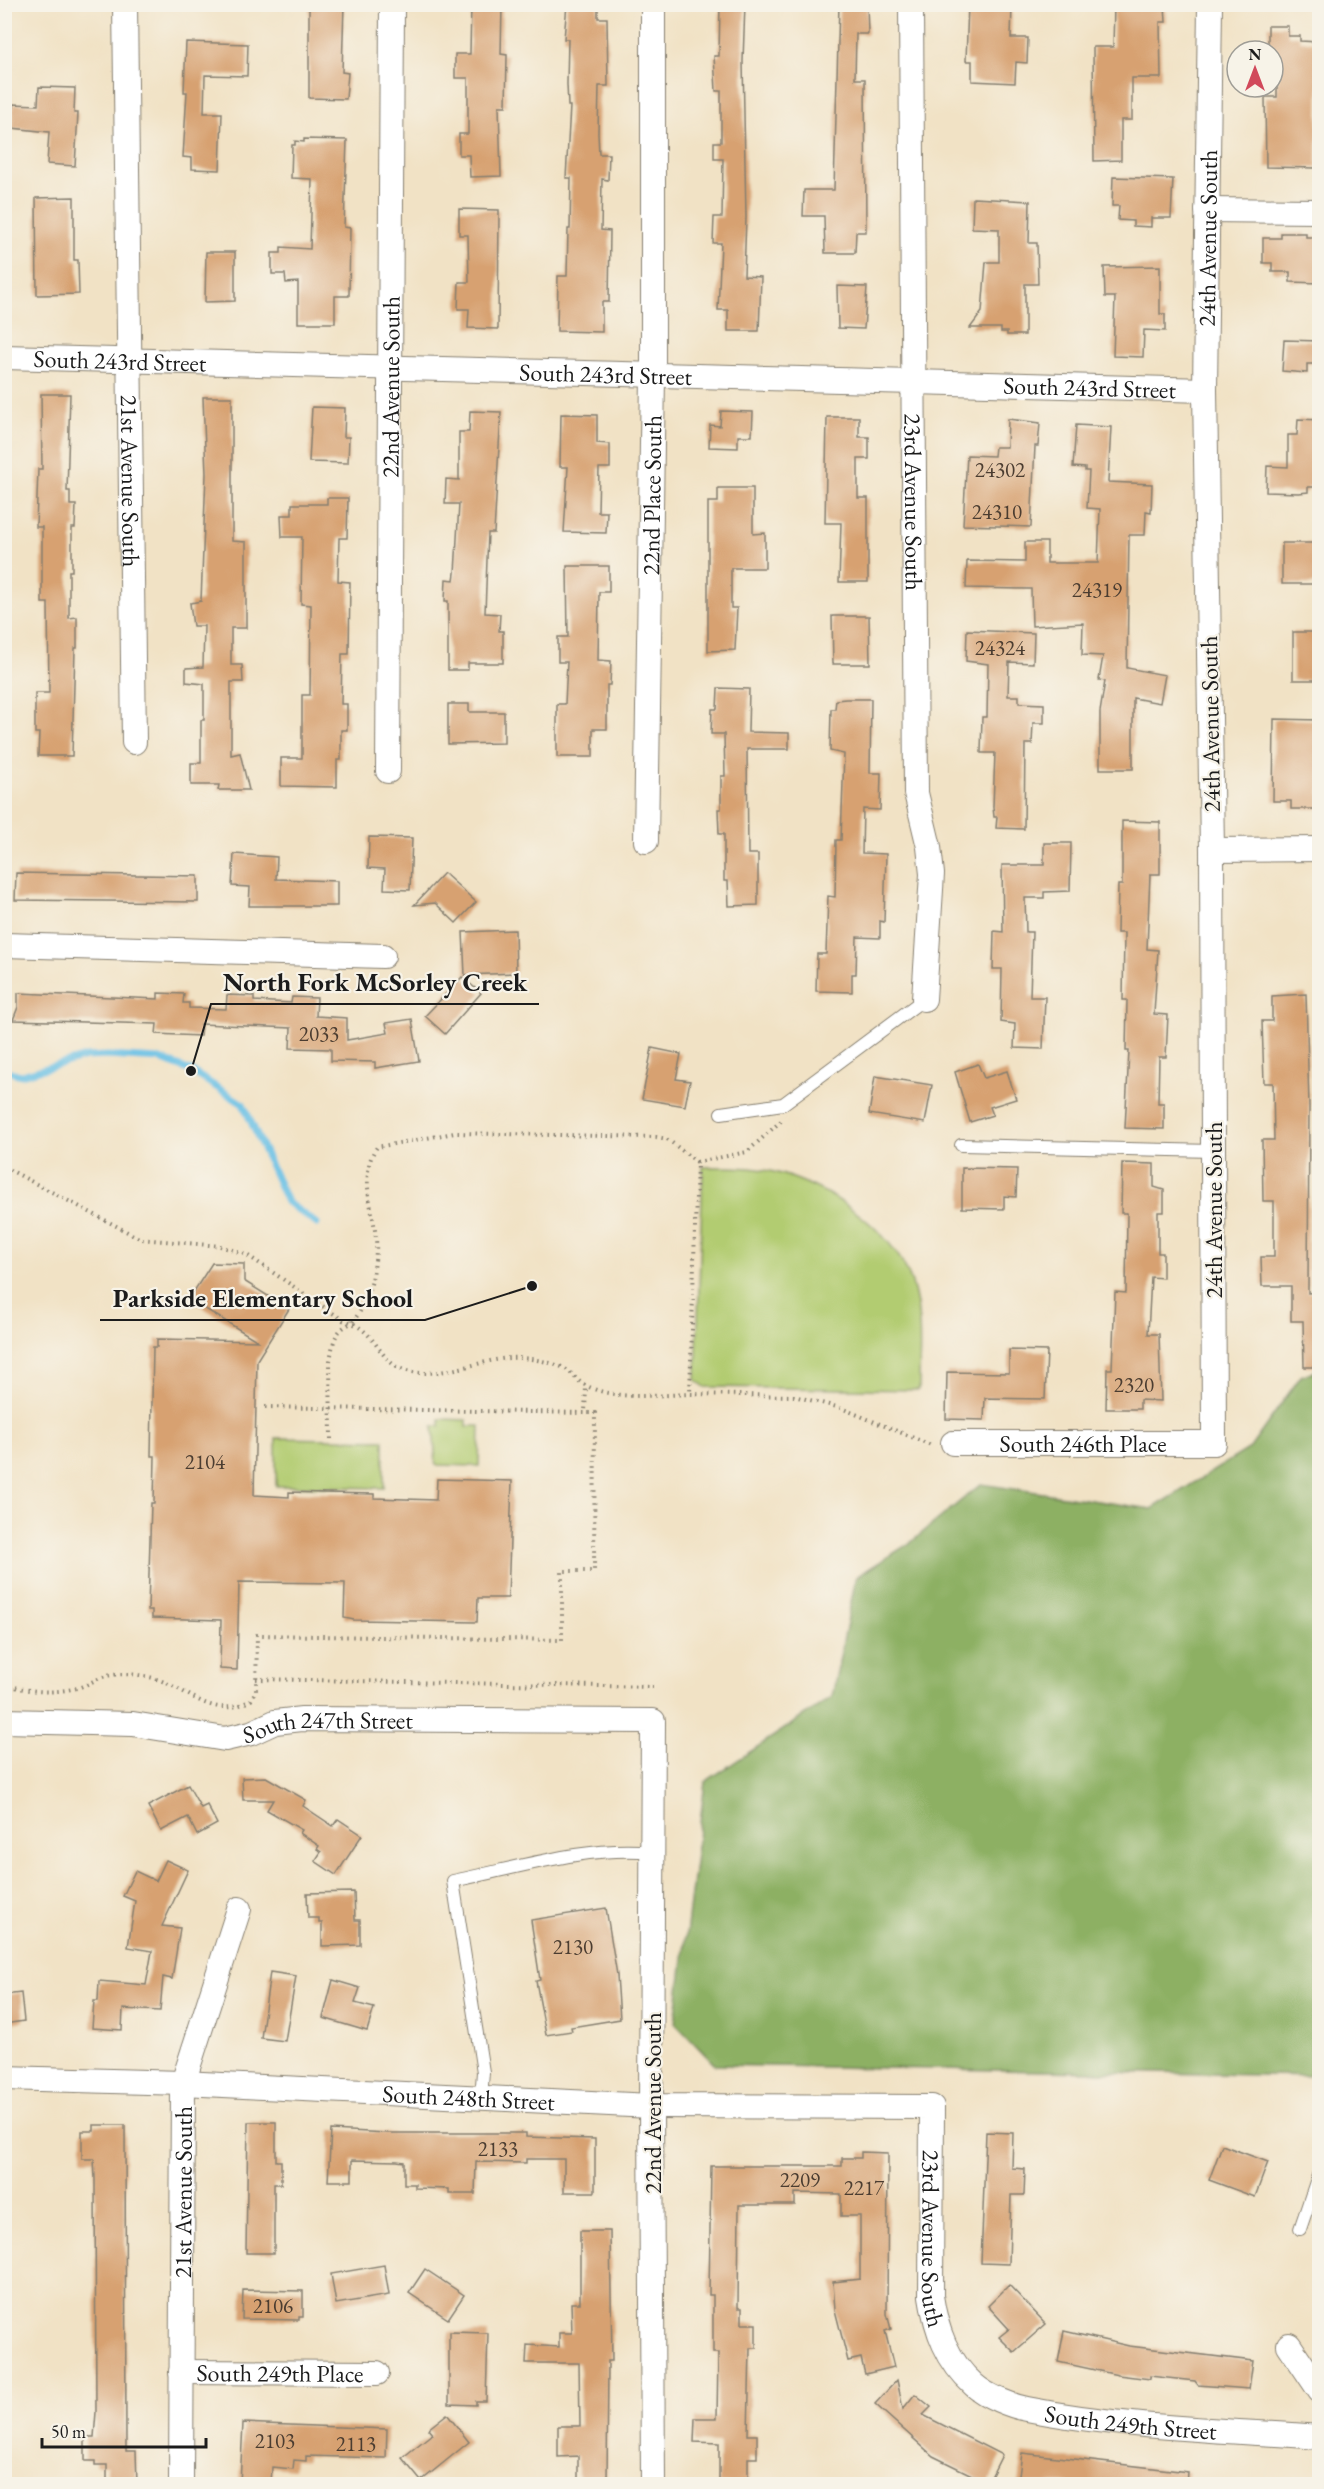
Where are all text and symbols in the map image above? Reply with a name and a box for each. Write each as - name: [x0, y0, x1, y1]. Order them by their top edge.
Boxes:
- north arrow: [1225, 39, 1285, 99]
- text: N: [1249, 44, 1262, 65]
- street label: 24th Avenue South: [1190, 149, 1224, 327]
- street label: 22nd Avenue South: [374, 296, 406, 478]
- street label: South 243rd Street: [33, 342, 207, 378]
- street label: South 243rd Street: [519, 356, 693, 391]
- street label: South 243rd Street: [1003, 369, 1177, 405]
- street label: 21st Avenue South: [114, 394, 147, 567]
- street label: 23rd Avenue South: [898, 413, 930, 591]
- street label: 22nd Place South: [635, 415, 668, 575]
- house number: 24302: [975, 456, 1025, 483]
- house number: 24310: [972, 498, 1022, 525]
- house number: 24319: [1072, 576, 1122, 603]
- house number: 24324: [975, 634, 1026, 661]
- street label: 24th Avenue South: [1193, 635, 1227, 813]
- callout: North Fork McSorley Creek: [211, 960, 539, 1004]
- text: North Fork McSorley Creek: [223, 965, 528, 999]
- house number: 2033: [299, 1020, 339, 1047]
- street label: 24th Avenue South: [1198, 1122, 1229, 1299]
- callout: Parkside Elementary School: [100, 1276, 425, 1320]
- text: Parkside Elementary School: [113, 1281, 413, 1315]
- house number: 2320: [1114, 1371, 1154, 1398]
- street label: South 246th Place: [999, 1428, 1167, 1459]
- house number: 2104: [185, 1448, 226, 1475]
- street label: South 247th Street: [240, 1703, 413, 1750]
- house number: 2130: [553, 1933, 593, 1960]
- street label: 22nd Avenue South: [637, 2012, 668, 2194]
- street label: South 248th Street: [382, 2077, 556, 2117]
- street label: 21st Avenue South: [167, 2106, 198, 2278]
- house number: 2133: [478, 2135, 518, 2162]
- street label: 23rd Avenue South: [915, 2150, 952, 2330]
- house number: 2209: [780, 2166, 820, 2193]
- house number: 2217: [844, 2174, 885, 2201]
- house number: 2106: [253, 2292, 293, 2319]
- street label: South 249th Place: [196, 2357, 364, 2388]
- street label: South 249th Street: [1042, 2397, 1218, 2446]
- scale bar: [42, 2411, 206, 2449]
- text: 50 m: [51, 2420, 86, 2443]
- house number: 2103: [255, 2427, 295, 2454]
- house number: 2113: [336, 2430, 376, 2457]

